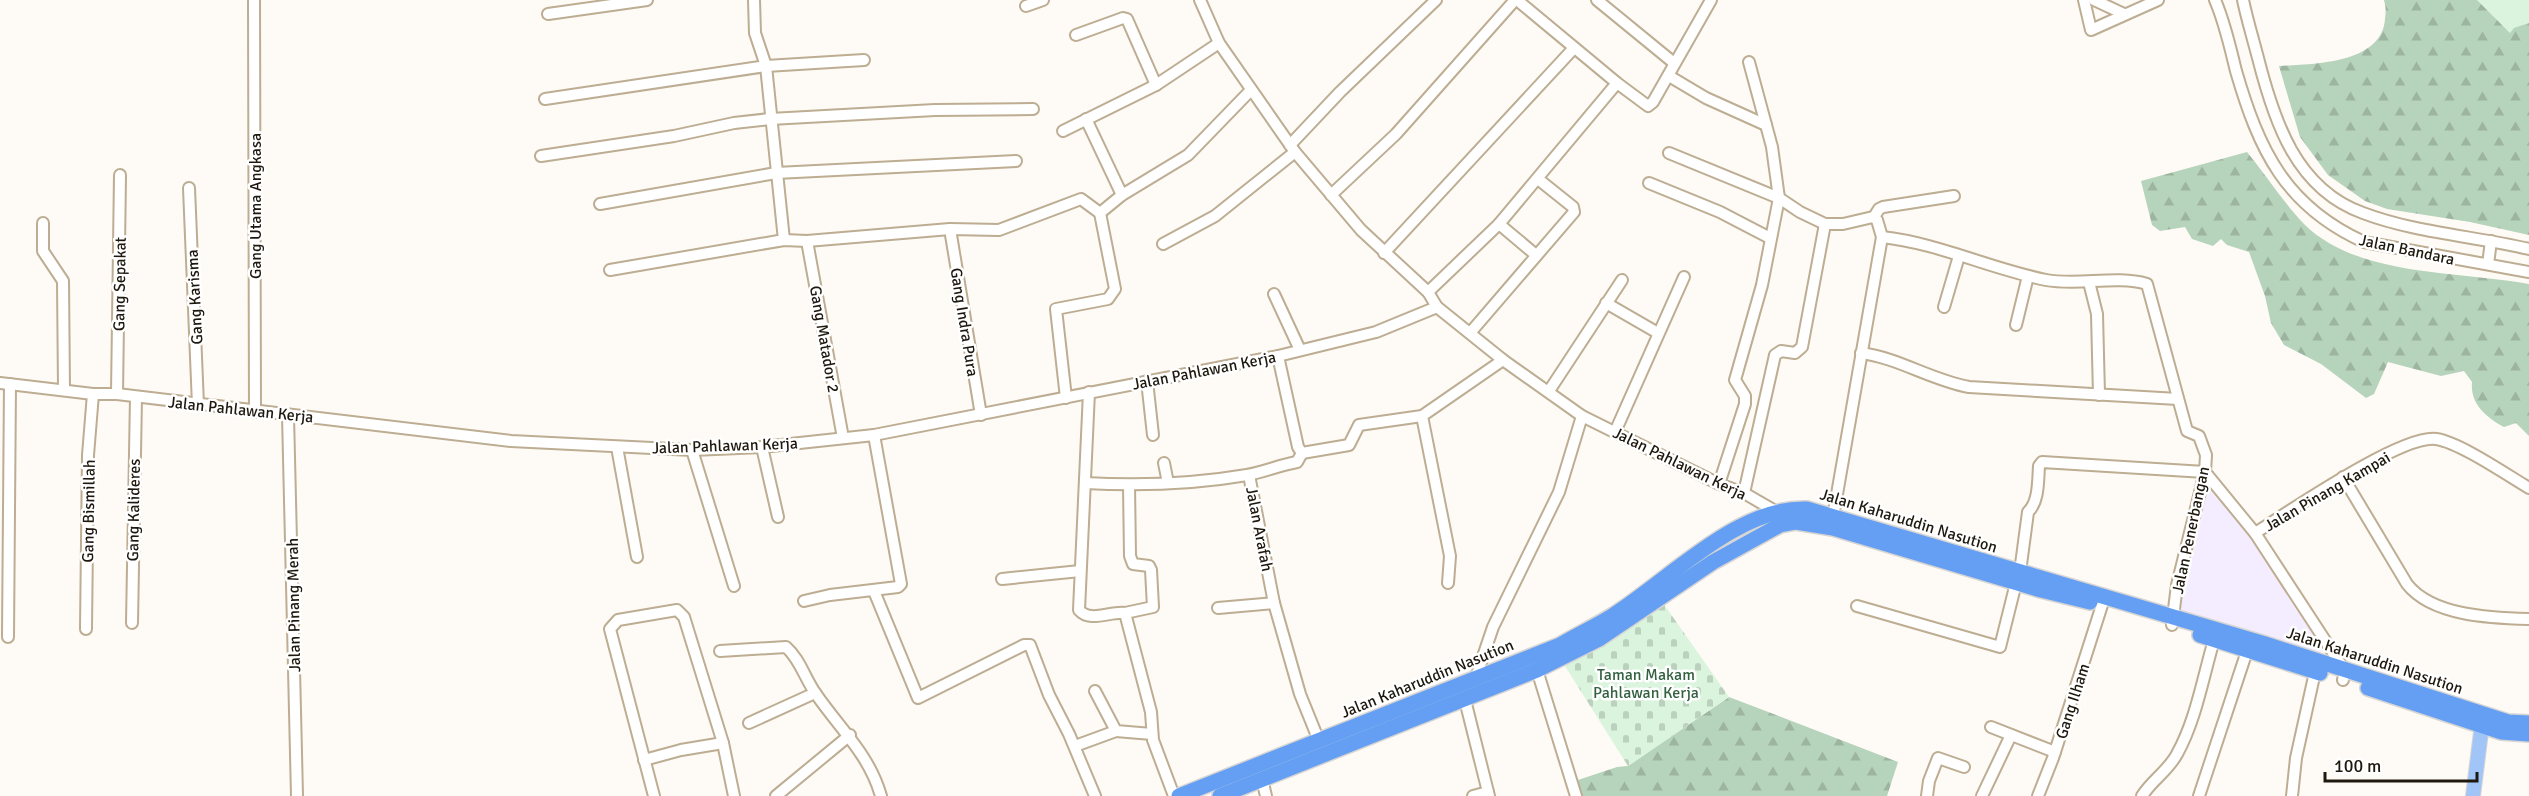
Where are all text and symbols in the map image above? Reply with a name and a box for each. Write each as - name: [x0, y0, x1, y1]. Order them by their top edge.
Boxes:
- street label: Gang Utama Angkasa: [246, 133, 266, 279]
- street label: Jalan Bandara: [2357, 230, 2456, 270]
- street label: Gang Sepakat: [109, 236, 131, 331]
- street label: Gang Karisma: [183, 249, 207, 345]
- street label: Gang Indra Pura: [946, 266, 982, 378]
- street label: Gang Matador 2: [805, 284, 843, 394]
- street label: Jalan Pahlawan Kerja: [1131, 347, 1278, 395]
- street label: Jalan Pahlawan Kerja: [167, 392, 315, 428]
- street label: Jalan Pahlawan Kerja: [1610, 423, 1750, 505]
- street label: Jalan Pahlawan Kerja: [652, 433, 798, 459]
- street label: Jalan Pinang Kampai: [2261, 448, 2394, 536]
- street label: Gang Kalideres: [123, 458, 145, 562]
- street label: Gang Bismillah: [78, 459, 100, 563]
- street label: Jalan Penerbangan: [2168, 465, 2214, 596]
- street label: Jalan Kaharuddin Nasution: [1818, 484, 2000, 557]
- street label: Jalan Arafah: [1241, 485, 1277, 573]
- street label: Jalan Pinang Merah: [283, 538, 305, 672]
- street label: Jalan Kaharuddin Nasution: [2284, 623, 2465, 699]
- street label: Jalan Kaharuddin Nasution: [1338, 635, 1517, 723]
- street label: Gang Ilham: [2051, 661, 2095, 742]
- park label: Taman Makam Pahlawan Kerja: [1593, 665, 1699, 703]
- scale bar: [2325, 745, 2476, 783]
- text: 100 m: [2334, 755, 2381, 777]

